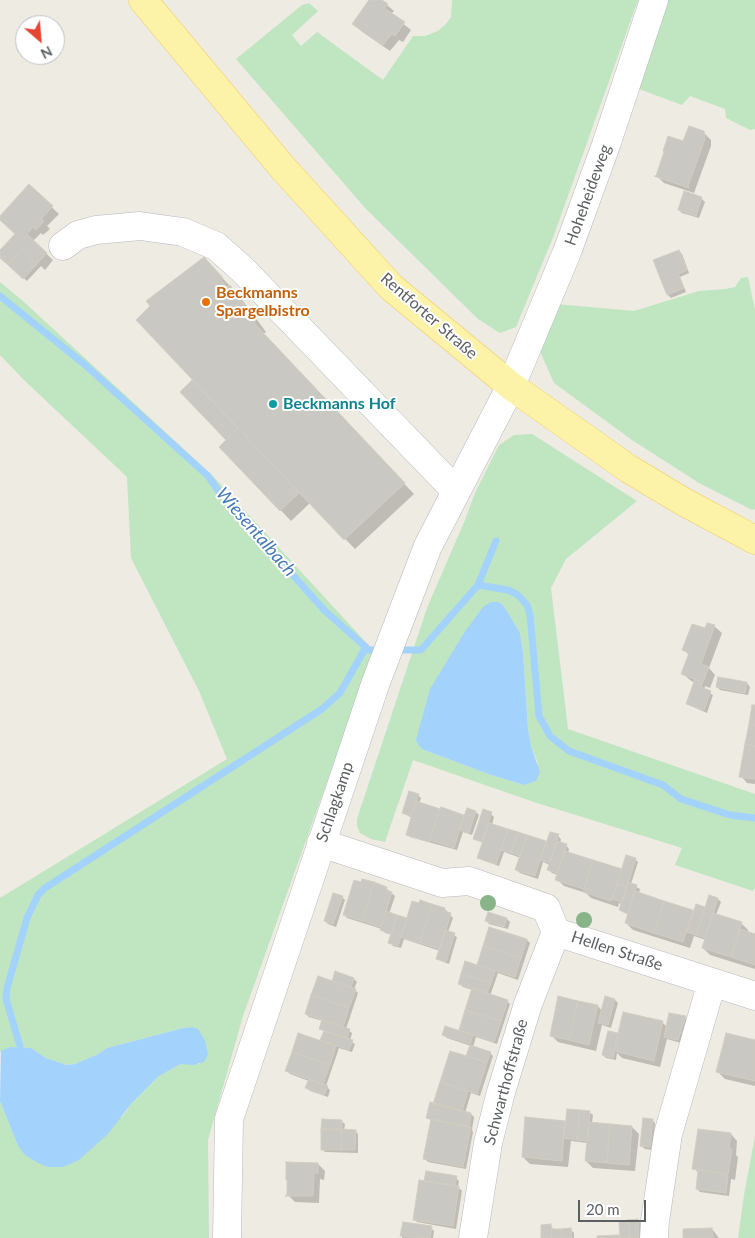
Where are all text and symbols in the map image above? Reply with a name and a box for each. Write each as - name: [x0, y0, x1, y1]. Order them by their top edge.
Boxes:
- north arrow: [15, 15, 65, 65]
- text: N: [38, 43, 55, 63]
- street label: Hoheheideweg: [561, 142, 615, 248]
- street label: Rentforter Straße: [377, 269, 481, 363]
- place label: Beckmanns Spargelbistro: [216, 283, 310, 321]
- marker: Beckmanns Spargelbistro: [200, 296, 212, 308]
- place label: Beckmanns Hof: [283, 394, 396, 414]
- marker: Beckmanns Hof: [267, 398, 279, 410]
- water label: Wiesentalbach: [211, 483, 301, 581]
- street label: Schlagkamp: [312, 759, 358, 845]
- street label: Hellen Straße: [569, 927, 665, 975]
- street label: Schwarthoffstraße: [480, 1017, 532, 1147]
- scale bar: [580, 1190, 648, 1222]
- text: 20 m: [586, 1200, 620, 1218]

